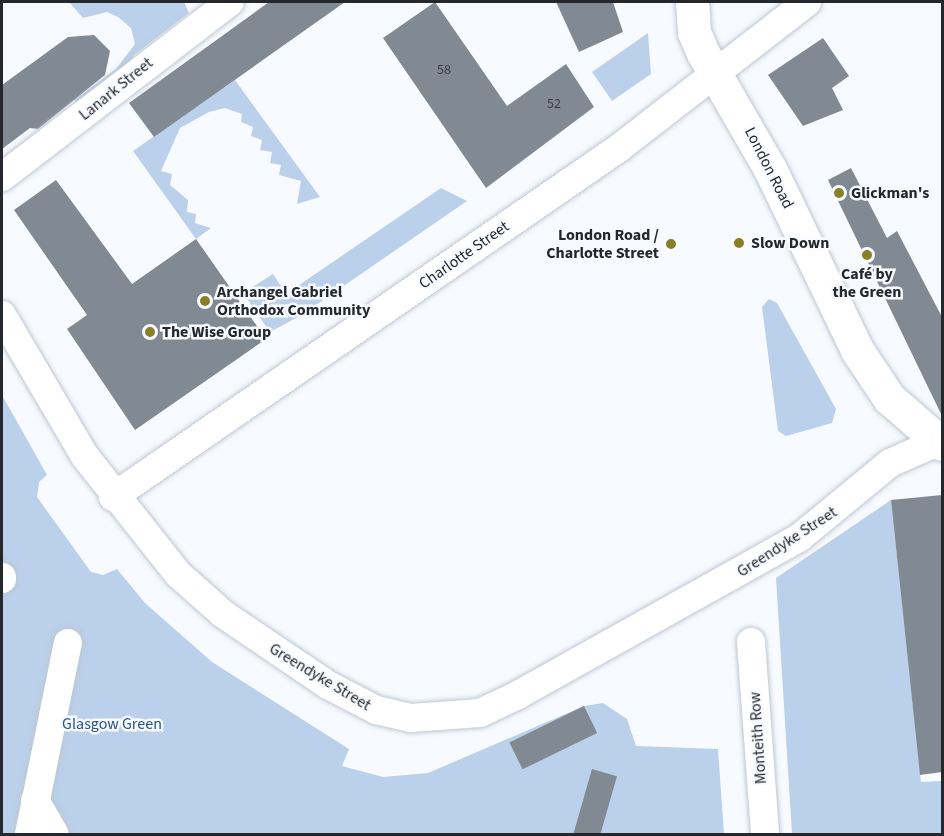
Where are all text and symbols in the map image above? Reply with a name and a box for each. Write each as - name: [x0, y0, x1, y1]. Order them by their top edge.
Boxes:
- street label: Lanark Street: [75, 53, 157, 125]
- house number: 58: [437, 62, 451, 78]
- house number: 52: [547, 96, 561, 112]
- street label: London Road: [740, 124, 798, 212]
- place label: Glickman's: [851, 183, 929, 203]
- marker: Glickman's: [832, 186, 846, 200]
- street label: Charlotte Street: [415, 217, 513, 293]
- place label: London Road / Charlotte Street: [546, 225, 659, 263]
- place label: Slow Down: [751, 233, 829, 253]
- marker: Slow Down: [732, 236, 746, 250]
- marker: London Road / Charlotte Street: [664, 237, 678, 251]
- marker: Café by the Green: [860, 248, 874, 262]
- place label: Café by the Green: [833, 264, 901, 302]
- place label: Archangel Gabriel Orthodox Community: [217, 282, 370, 320]
- marker: Archangel Gabriel Orthodox Community: [198, 294, 212, 308]
- place label: The Wise Group: [162, 322, 271, 342]
- marker: The Wise Group: [143, 325, 157, 339]
- street label: Greendyke Street: [734, 503, 840, 581]
- street label: Greendyke Street: [266, 639, 374, 715]
- street label: Monteith Row: [745, 691, 771, 785]
- park label: Glasgow Green: [62, 714, 162, 734]

